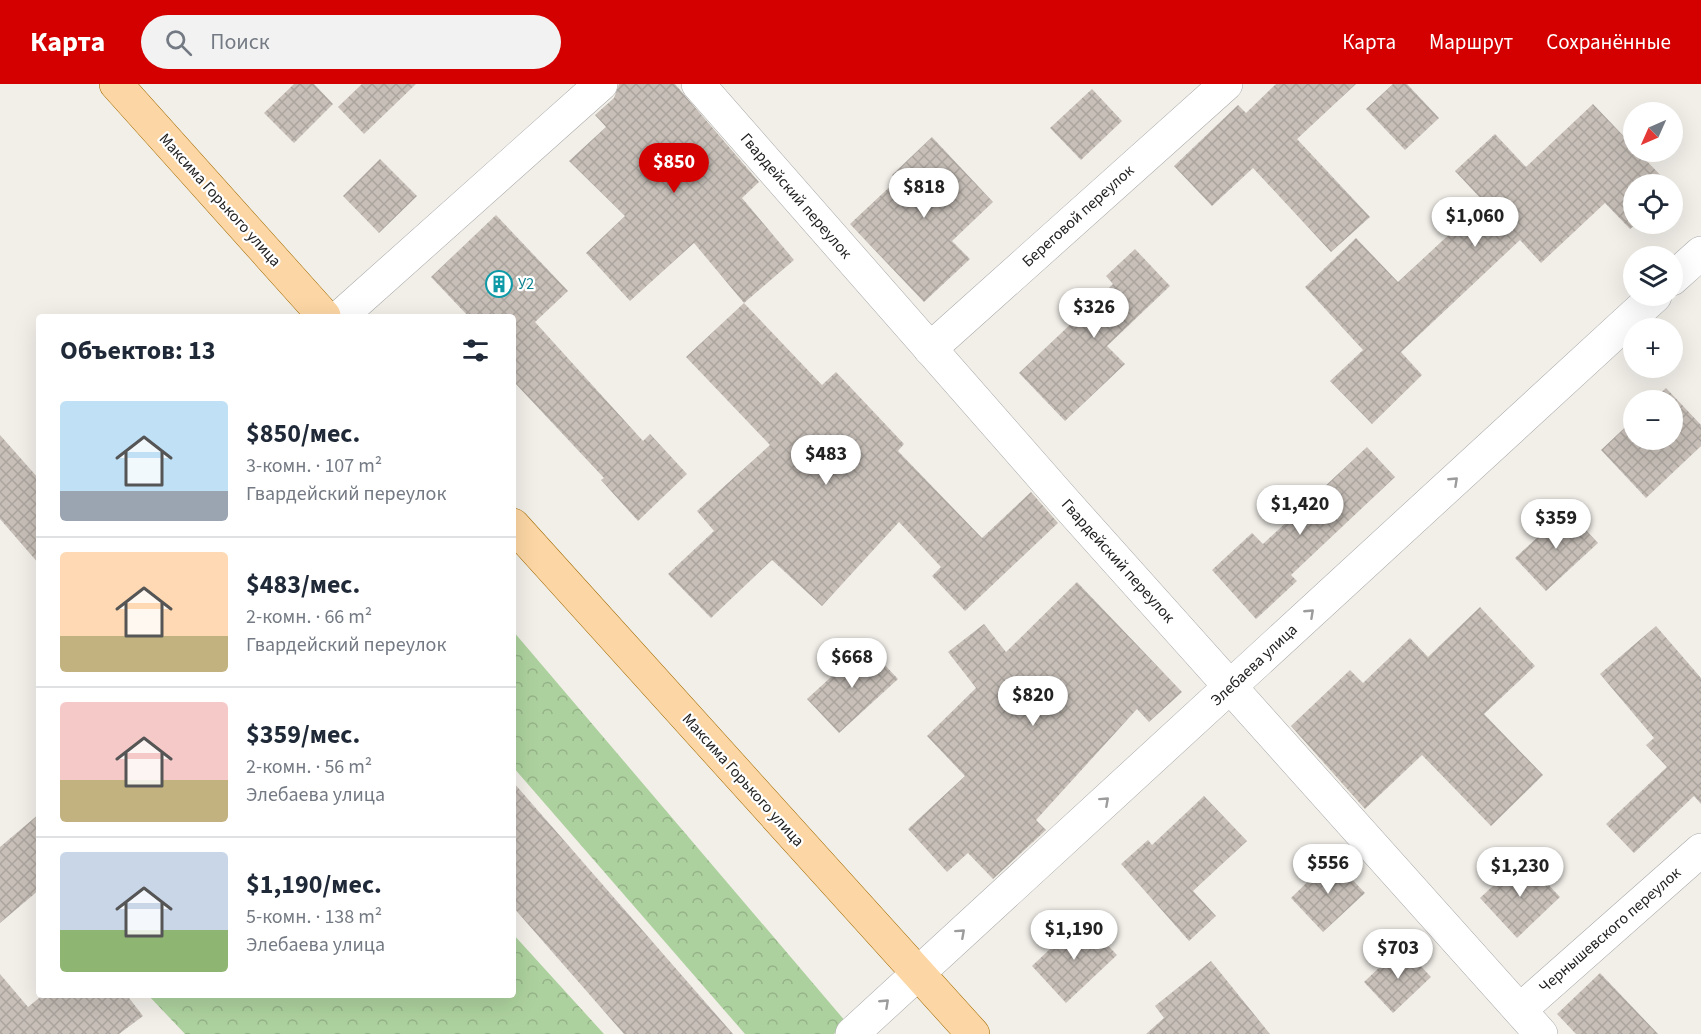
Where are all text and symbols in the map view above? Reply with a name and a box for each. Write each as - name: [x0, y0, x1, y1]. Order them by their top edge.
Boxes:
- search box: [141, 15, 561, 69]
- text: Карта: [30, 22, 105, 62]
- icon: search: [162, 26, 195, 59]
- text: Поиск: [210, 26, 270, 58]
- text: Карта: [1342, 27, 1396, 57]
- text: Маршрут: [1429, 27, 1513, 57]
- text: Сохранённые: [1546, 27, 1671, 57]
- north arrow: [1623, 102, 1683, 162]
- map controls: [1623, 102, 1683, 450]
- street label: Максима Горького улица: [154, 128, 286, 272]
- street label: Гвардейский переулок: [735, 128, 857, 264]
- pin: $850: [638, 143, 710, 194]
- text: $850: [653, 148, 695, 176]
- street label: Береговой переулок: [1017, 160, 1139, 272]
- pin: $818: [888, 168, 960, 219]
- text: $818: [903, 173, 945, 201]
- button: locate: [1623, 174, 1683, 234]
- pin: $1,060: [1426, 197, 1524, 248]
- text: $1,060: [1446, 202, 1504, 230]
- button: layers: [1623, 246, 1683, 306]
- building icon: У2: [484, 269, 514, 299]
- place label: У2: [518, 273, 534, 295]
- pin: $326: [1058, 288, 1130, 339]
- text: $326: [1073, 293, 1115, 321]
- button: +: [1623, 318, 1683, 378]
- text: Объектов: 13: [60, 332, 216, 369]
- icon: filters: [459, 334, 492, 367]
- button: −: [1623, 390, 1683, 450]
- text: $850/мес.: [246, 415, 360, 452]
- icon: home: [108, 425, 180, 497]
- pin: $483: [790, 435, 862, 486]
- text: $483: [805, 440, 847, 468]
- text: 3-комн. · 107 m²: [246, 452, 382, 480]
- one-way arrow: [1447, 477, 1457, 488]
- text: Гвардейский переулок: [246, 480, 446, 508]
- pin: $1,420: [1251, 485, 1349, 536]
- text: $1,420: [1271, 490, 1329, 518]
- street label: Гвардейский переулок: [1056, 494, 1180, 628]
- pin: $359: [1520, 499, 1592, 550]
- text: $359: [1535, 504, 1577, 532]
- text: $483/мес.: [246, 566, 360, 603]
- icon: home: [108, 576, 180, 648]
- text: 2-комн. · 66 m²: [246, 603, 372, 631]
- one-way arrow: [1304, 609, 1314, 620]
- street label: Элебаева улица: [1206, 619, 1302, 711]
- text: Гвардейский переулок: [246, 631, 446, 659]
- pin: $668: [816, 638, 888, 689]
- text: $668: [831, 643, 873, 671]
- pin: $820: [997, 676, 1069, 727]
- text: $820: [1012, 681, 1054, 709]
- street label: Максима Горького улица: [677, 708, 809, 852]
- text: $359/мес.: [246, 716, 360, 753]
- icon: home: [108, 726, 180, 798]
- text: 2-комн. · 56 m²: [246, 753, 372, 781]
- text: Элебаева улица: [246, 781, 385, 809]
- one-way arrow: [1098, 798, 1109, 809]
- pin: $556: [1292, 844, 1364, 895]
- pin: $1,230: [1471, 847, 1569, 898]
- text: $556: [1307, 849, 1349, 877]
- text: $1,230: [1491, 852, 1549, 880]
- street label: Чернышевского переулок: [1534, 862, 1686, 998]
- text: $1,190/мес.: [246, 866, 382, 903]
- icon: home: [108, 876, 180, 948]
- text: 5-комн. · 138 m²: [246, 903, 382, 931]
- pin: $1,190: [1025, 910, 1123, 961]
- text: $1,190: [1045, 915, 1103, 943]
- one-way arrow: [954, 929, 965, 940]
- pin: $703: [1362, 929, 1434, 980]
- text: Элебаева улица: [246, 931, 385, 959]
- text: $703: [1377, 934, 1419, 962]
- one-way arrow: [878, 999, 889, 1010]

